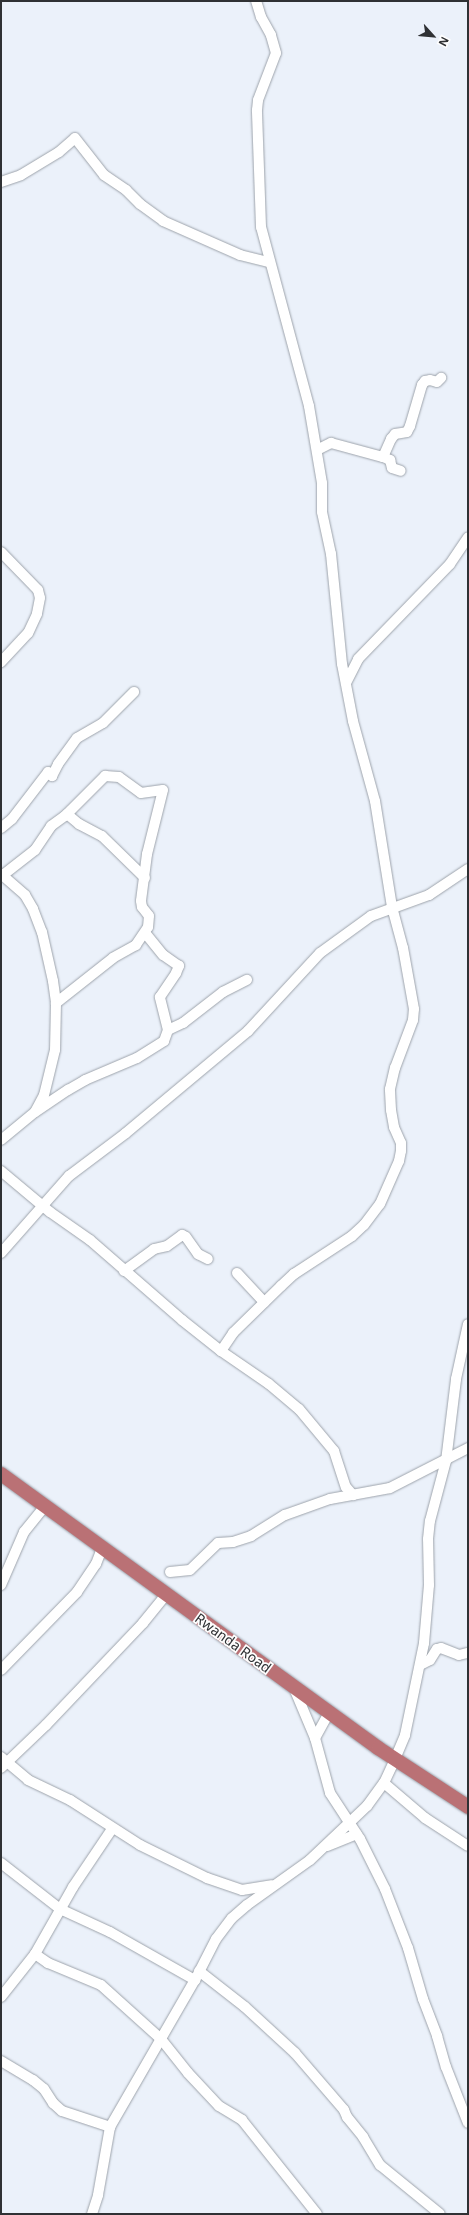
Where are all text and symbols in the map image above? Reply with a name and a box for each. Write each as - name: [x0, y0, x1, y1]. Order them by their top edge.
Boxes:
- north arrow: [413, 16, 453, 56]
- text: N: [435, 34, 453, 49]
- street label: Rwanda Road: [192, 1610, 274, 1676]

